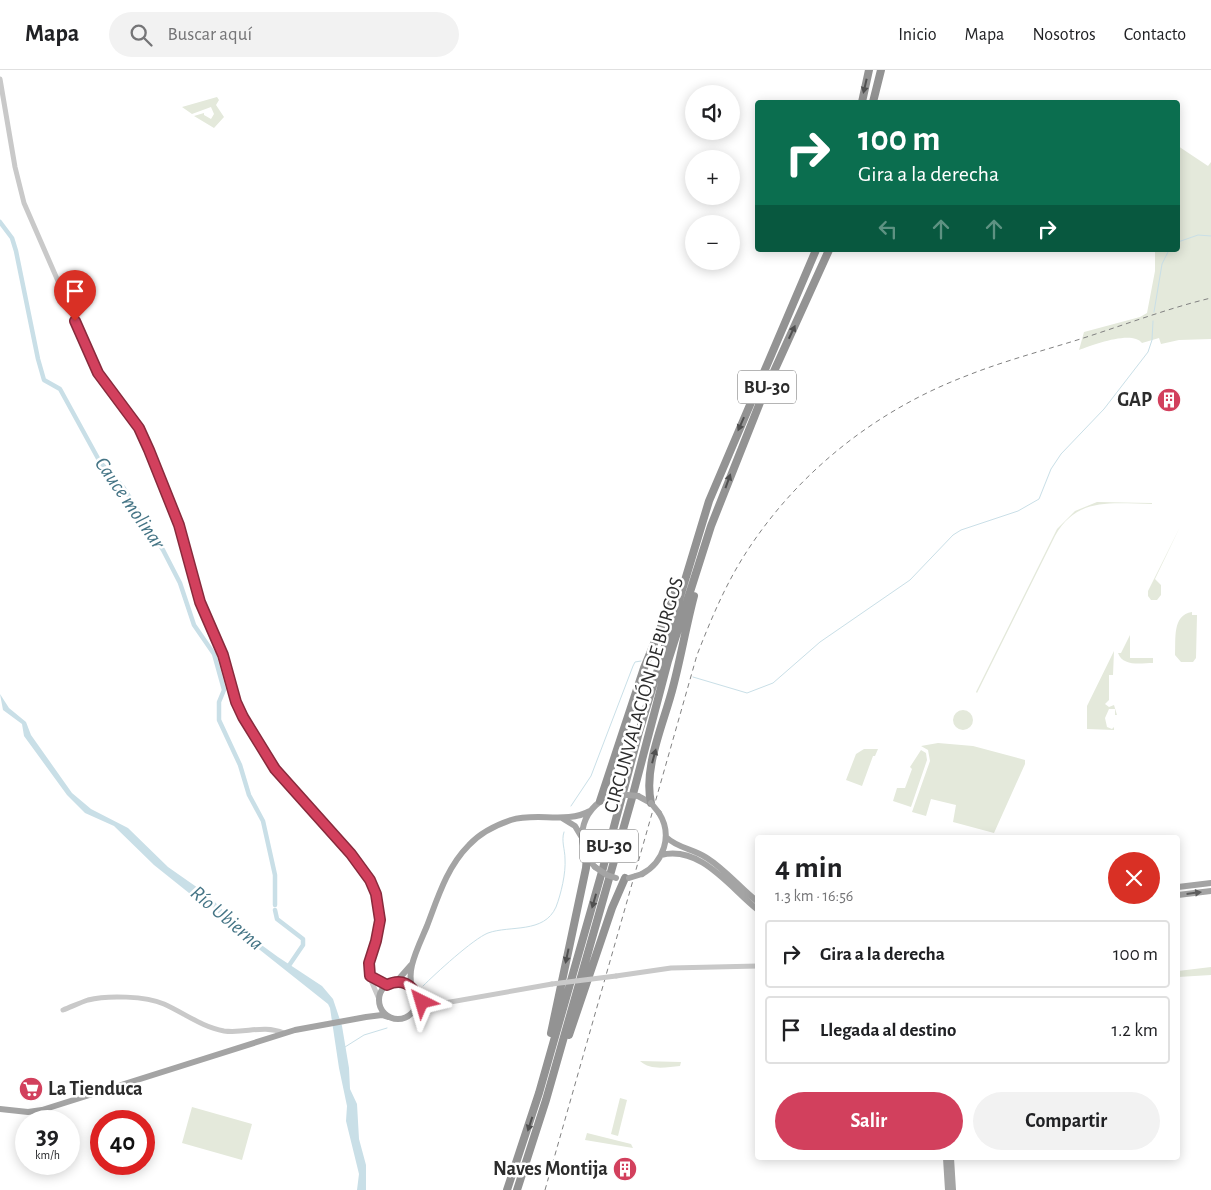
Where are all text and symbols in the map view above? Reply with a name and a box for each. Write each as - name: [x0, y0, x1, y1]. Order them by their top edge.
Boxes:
- search box: [109, 12, 459, 57]
- icon: search: [127, 21, 155, 49]
- text: Mapa: [25, 22, 79, 46]
- text: Buscar aquí: [167, 25, 252, 44]
- text: Inicio: [898, 26, 937, 44]
- text: Mapa: [965, 26, 1004, 44]
- text: Nosotros: [1032, 26, 1096, 44]
- text: Contacto: [1124, 26, 1186, 44]
- one-way arrow: [861, 79, 869, 94]
- map controls: [685, 85, 740, 270]
- button: sound: [685, 85, 740, 140]
- icon: right: [775, 120, 840, 185]
- text: 100 m: [858, 122, 941, 157]
- button: +: [685, 150, 740, 205]
- text: Gira a la derecha: [858, 163, 999, 185]
- button: −: [685, 215, 740, 270]
- icon: left: [874, 215, 902, 243]
- icon: ahead: [927, 215, 955, 243]
- icon: ahead: [980, 215, 1008, 243]
- icon: right: [1033, 215, 1061, 243]
- pin: [54, 270, 96, 321]
- icon: arrive: [61, 277, 89, 305]
- one-way arrow: [788, 325, 796, 339]
- road number: BU-30: [738, 370, 796, 404]
- building icon: GAP: [1156, 387, 1182, 413]
- place label: GAP: [1117, 390, 1152, 410]
- one-way arrow: [737, 417, 745, 431]
- water label: Cauce molinar: [91, 453, 170, 554]
- one-way arrow: [725, 473, 732, 488]
- street label: CIRCUNVALACIÓN DE BURGOS: [600, 575, 687, 815]
- one-way arrow: [651, 748, 659, 763]
- road number: BU-30: [580, 829, 638, 862]
- button: close: [1108, 852, 1160, 904]
- text: 4 min: [775, 853, 843, 883]
- water label: Río Ubierna: [187, 882, 267, 954]
- text: 1.3 km · 16:56: [775, 888, 853, 904]
- one-way arrow: [1187, 889, 1203, 897]
- one-way arrow: [589, 893, 597, 908]
- icon: right: [777, 940, 805, 968]
- text: Gira a la derecha: [820, 945, 945, 964]
- text: 100 m: [1113, 945, 1158, 964]
- one-way arrow: [563, 948, 571, 963]
- position arrow: [395, 975, 447, 1027]
- icon: arrive: [777, 1016, 805, 1044]
- text: Llegada al destino: [820, 1021, 957, 1040]
- text: 1.2 km: [1111, 1021, 1158, 1040]
- supermarket icon: La Tienduca: [18, 1076, 44, 1102]
- place label: La Tienduca: [48, 1079, 143, 1099]
- button: Salir: [775, 1092, 963, 1150]
- button: Compartir: [973, 1092, 1160, 1150]
- speed limit sign: 40: [90, 1110, 155, 1175]
- one-way arrow: [525, 1117, 533, 1132]
- text: 39: [36, 1124, 59, 1149]
- text: km/h: [35, 1149, 60, 1161]
- building icon: Naves Montija: [612, 1156, 638, 1182]
- place label: Naves Montija: [493, 1159, 608, 1179]

